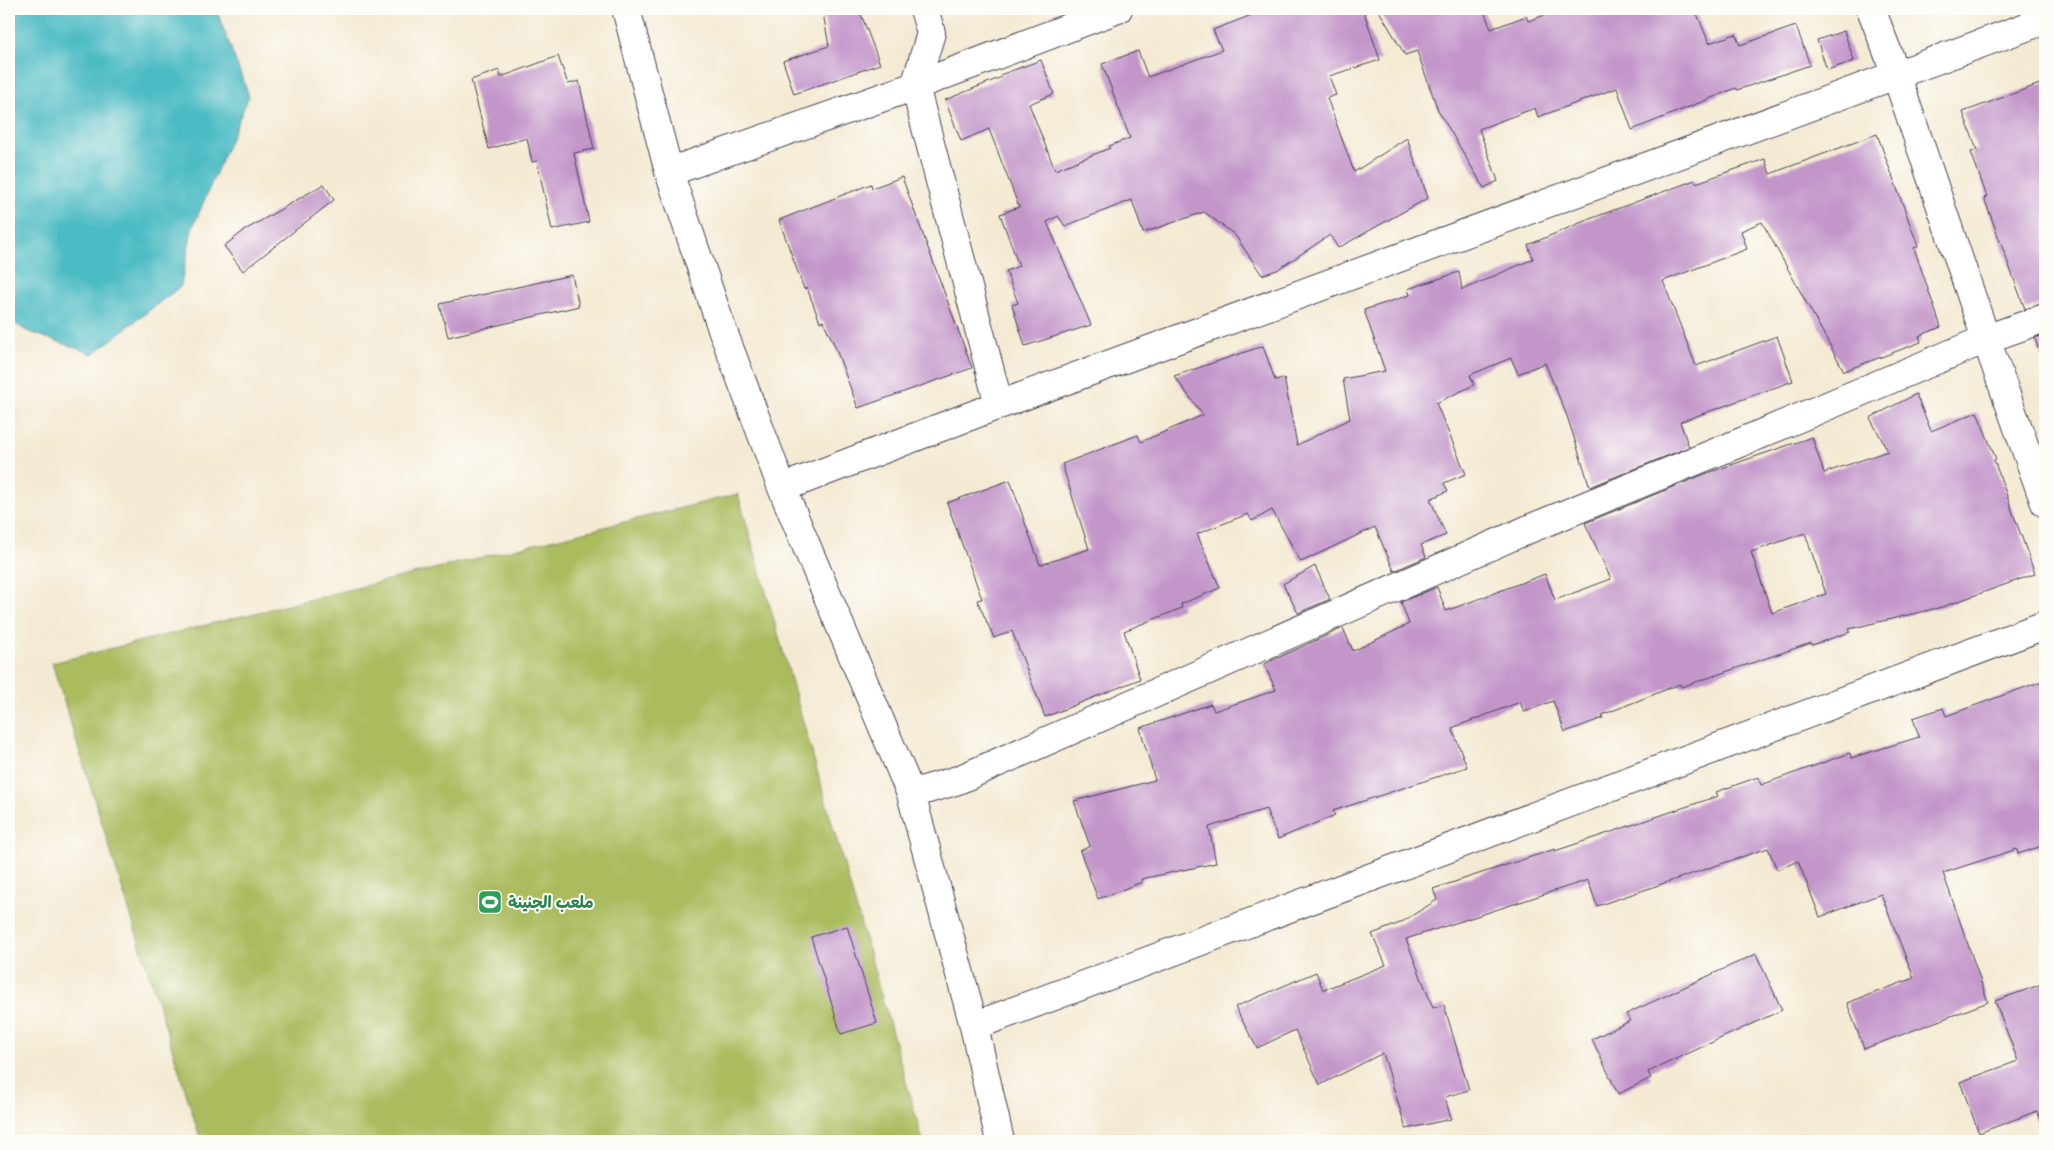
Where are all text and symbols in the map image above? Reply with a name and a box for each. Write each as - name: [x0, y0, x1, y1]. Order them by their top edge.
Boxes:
- sports icon: ملعب الجنينة: [477, 889, 503, 915]
- place label: ملعب الجنينة: [508, 894, 594, 913]

